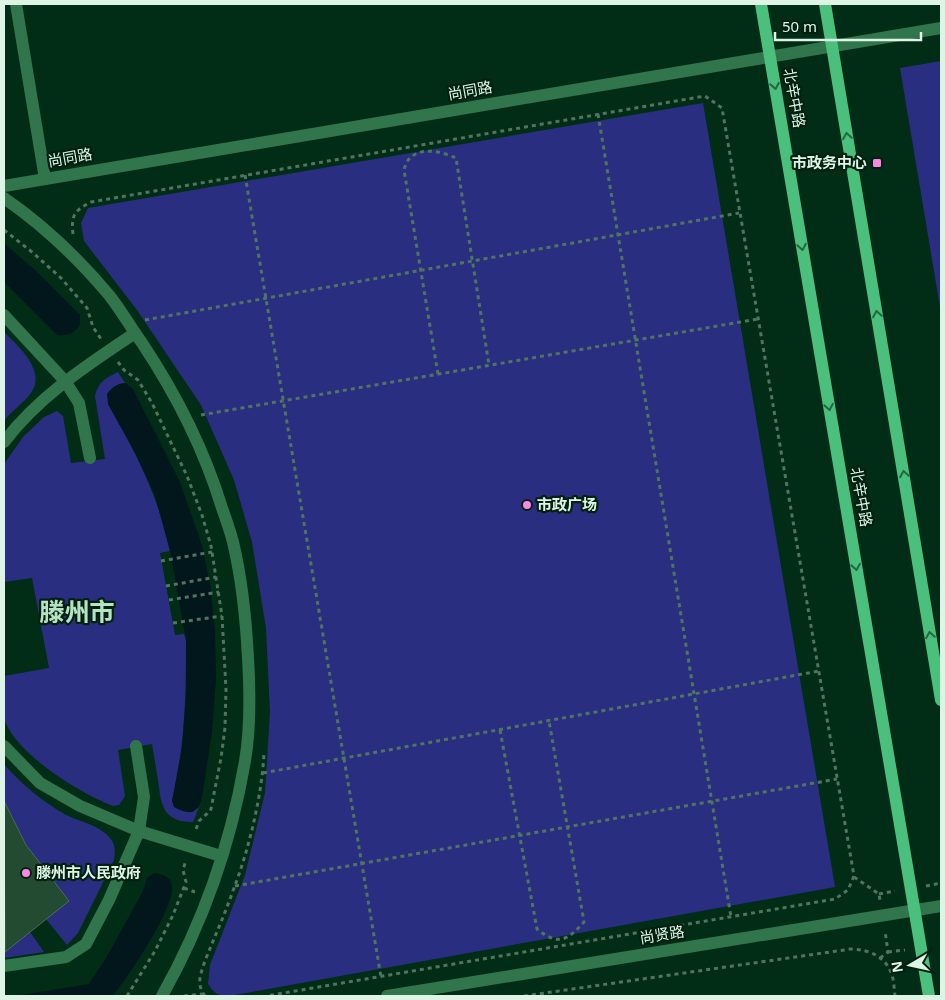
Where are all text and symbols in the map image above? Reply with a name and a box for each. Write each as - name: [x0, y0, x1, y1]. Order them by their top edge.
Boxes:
- scale bar: [775, 10, 921, 42]
- text: 50 m: [782, 16, 817, 36]
- street label: 北辛中路: [780, 67, 810, 129]
- street label: 尚同路: [446, 76, 494, 104]
- one-way arrow: [770, 82, 780, 91]
- one-way arrow: [843, 132, 853, 141]
- street label: 尚同路: [46, 143, 94, 171]
- place label: 市政务中心: [792, 152, 867, 172]
- marker: 市政务中心: [871, 157, 883, 169]
- one-way arrow: [797, 242, 807, 251]
- one-way arrow: [872, 310, 882, 318]
- one-way arrow: [824, 402, 834, 411]
- street label: 北辛中路: [847, 466, 877, 528]
- one-way arrow: [899, 470, 909, 479]
- place label: 市政广场: [537, 494, 597, 514]
- marker: 市政广场: [521, 499, 533, 511]
- one-way arrow: [851, 563, 861, 571]
- district label: 滕州市: [39, 594, 115, 628]
- one-way arrow: [926, 630, 936, 639]
- place label: 滕州市人民政府: [36, 862, 141, 882]
- marker: 滕州市人民政府: [20, 867, 32, 879]
- street label: 尚贤路: [638, 921, 686, 947]
- north arrow: [885, 940, 935, 990]
- text: N: [886, 960, 907, 974]

